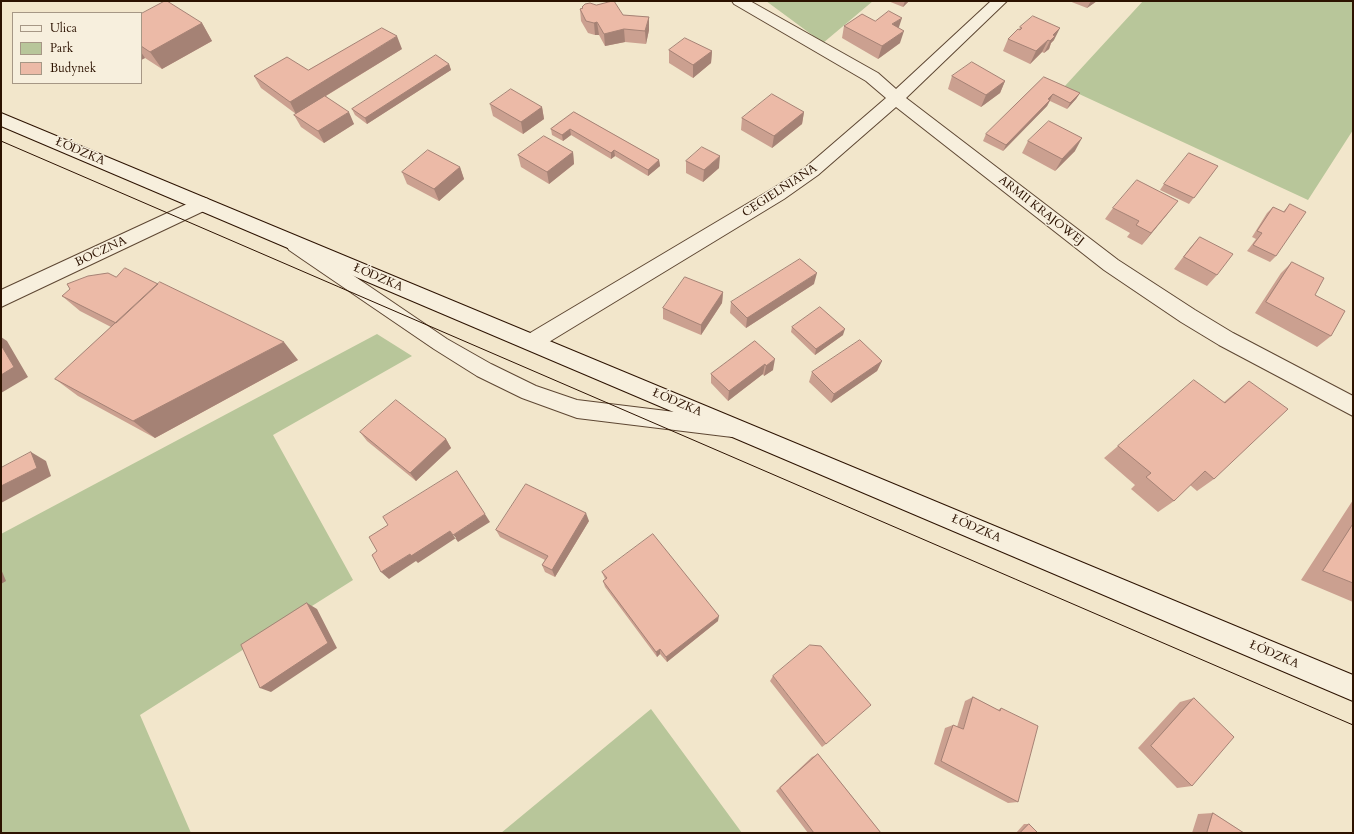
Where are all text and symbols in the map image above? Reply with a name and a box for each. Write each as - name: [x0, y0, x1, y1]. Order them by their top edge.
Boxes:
- legend: [12, 12, 142, 84]
- text: Ulica: [50, 20, 77, 36]
- text: Park: [50, 40, 73, 56]
- text: Budynek: [50, 60, 96, 76]
- street label: ŁÓDZKA: [53, 135, 107, 169]
- street label: CEGIELNIANA: [740, 161, 820, 221]
- street label: ARMII KRAJOWEJ: [995, 173, 1087, 249]
- street label: BOCZNA: [73, 234, 129, 270]
- street label: ŁÓDZKA: [351, 261, 405, 295]
- street label: ŁÓDZKA: [650, 386, 704, 420]
- street label: ŁÓDZKA: [949, 512, 1003, 546]
- street label: ŁÓDZKA: [1247, 638, 1301, 672]

